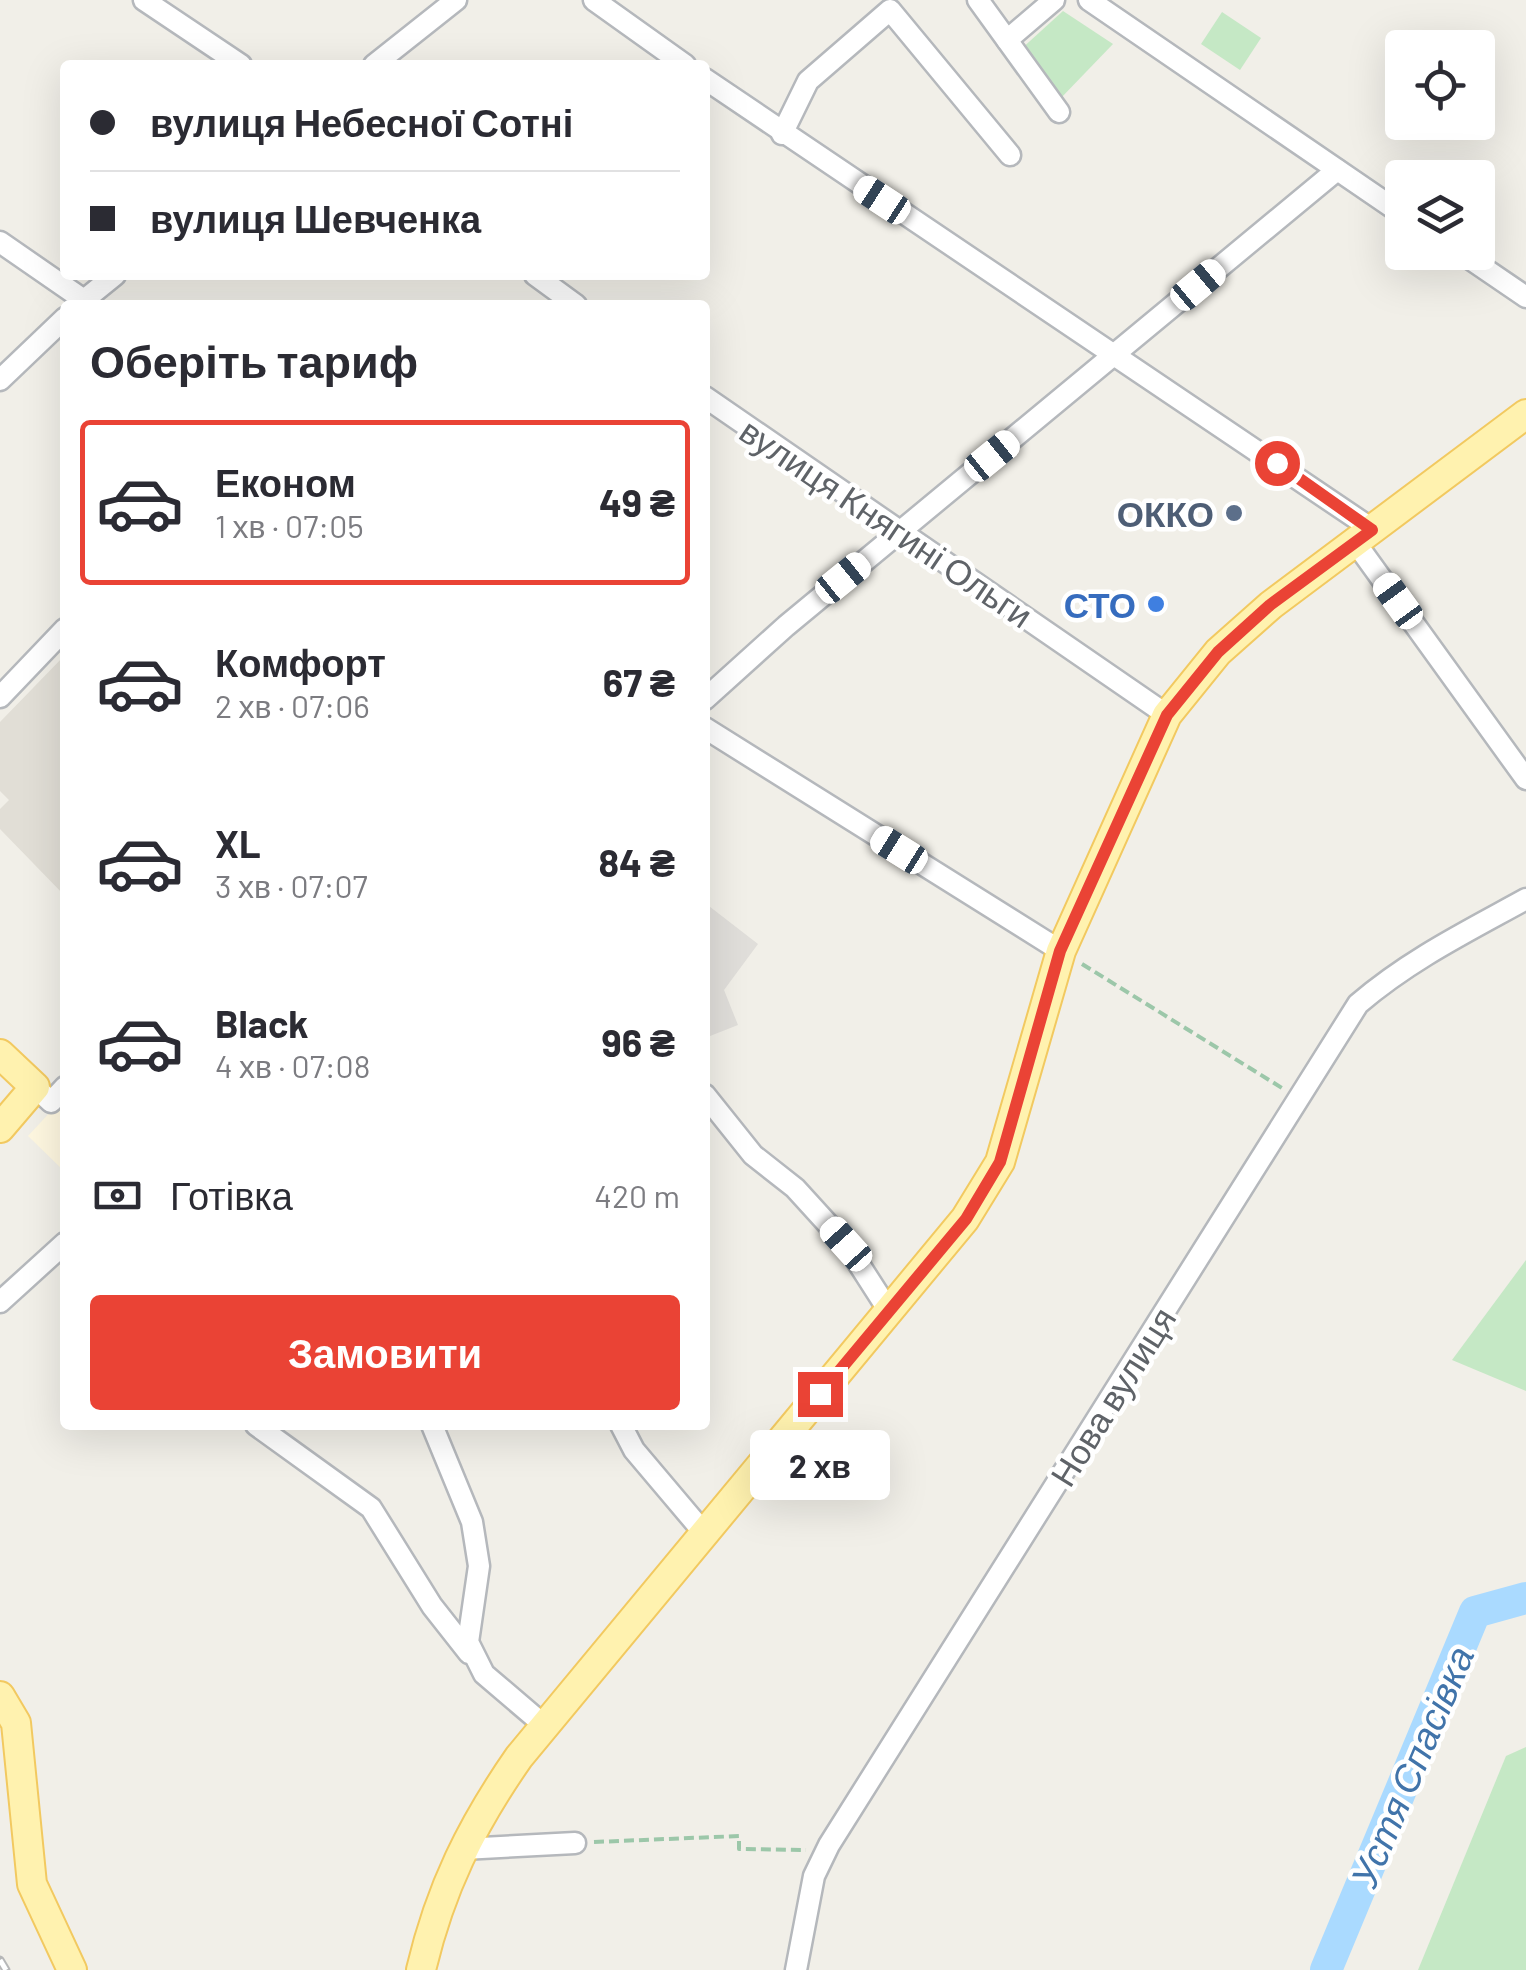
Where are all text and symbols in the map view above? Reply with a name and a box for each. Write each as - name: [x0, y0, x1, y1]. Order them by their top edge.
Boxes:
- map controls: [1385, 30, 1495, 270]
- button: locate: [1385, 30, 1495, 140]
- text: вулиця Небесної Сотні: [150, 99, 573, 145]
- button: layers: [1385, 160, 1495, 270]
- car: [849, 171, 915, 229]
- text: вулиця Шевченка: [150, 195, 481, 241]
- car: [1165, 254, 1231, 316]
- text: Оберіть тариф: [90, 333, 418, 387]
- street label: вулиця Княгині Ольги: [733, 409, 1041, 635]
- car: [959, 425, 1025, 487]
- route start: [1255, 441, 1300, 486]
- icon: car: [95, 458, 185, 548]
- text: Економ: [215, 459, 356, 505]
- text: 49 ₴: [599, 479, 675, 525]
- place label: ОККО: [1117, 492, 1214, 534]
- marker: ОККО: [1223, 502, 1245, 524]
- text: 1 хв · 07:05: [215, 506, 364, 544]
- car: [810, 547, 876, 609]
- car: [1368, 568, 1428, 634]
- place label: СТО: [1064, 583, 1136, 625]
- marker: СТО: [1145, 593, 1167, 615]
- icon: car: [95, 638, 185, 728]
- text: Комфорт: [215, 639, 386, 685]
- text: 67 ₴: [603, 659, 675, 705]
- text: 2 хв · 07:06: [215, 686, 370, 724]
- icon: car: [95, 818, 185, 908]
- text: XL: [215, 820, 261, 866]
- car: [866, 821, 932, 879]
- text: 84 ₴: [599, 839, 675, 885]
- text: 3 хв · 07:07: [215, 866, 368, 904]
- icon: car: [95, 998, 185, 1088]
- text: Black: [215, 1000, 309, 1046]
- text: 96 ₴: [601, 1019, 675, 1065]
- text: 4 хв · 07:08: [215, 1046, 370, 1084]
- icon: cash: [90, 1168, 145, 1223]
- text: Готівка: [170, 1172, 293, 1218]
- text: 420 m: [594, 1176, 680, 1214]
- car: [815, 1212, 877, 1276]
- button: Замовити: [90, 1295, 680, 1410]
- street label: Нова вулиця: [1040, 1299, 1184, 1493]
- route end: [798, 1372, 843, 1417]
- callout: 2 хв: [750, 1429, 890, 1499]
- text: 2 хв: [789, 1446, 851, 1484]
- water label: Устя Спасівка: [1339, 1639, 1482, 1894]

